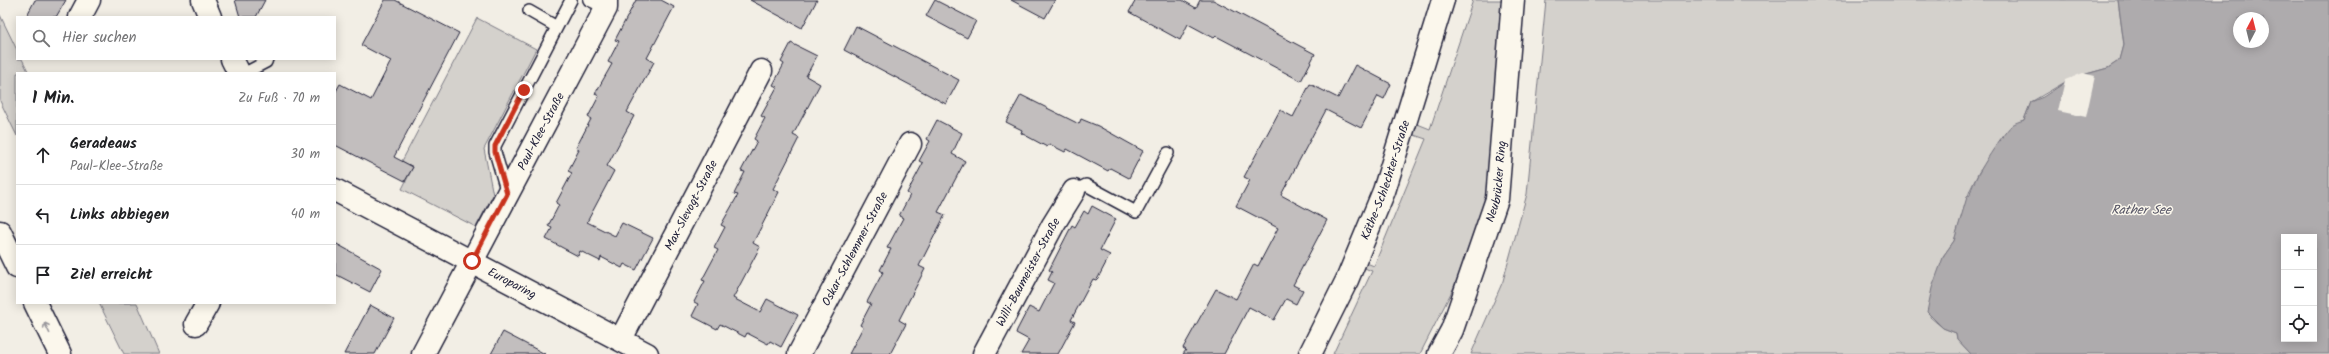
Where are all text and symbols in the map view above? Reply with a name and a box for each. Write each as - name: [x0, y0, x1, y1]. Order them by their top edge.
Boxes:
- north arrow: [2233, 12, 2269, 48]
- search box: [16, 16, 336, 60]
- text: Hier suchen: [62, 26, 136, 50]
- icon: search: [30, 27, 52, 49]
- route end: [515, 81, 533, 99]
- text: 1 Min.: [32, 85, 74, 112]
- text: Zu Fuß · 70 m: [238, 88, 320, 109]
- street label: Paul-Klee-Straße: [513, 89, 570, 174]
- street label: Käthe-Schlechter-Straße: [1356, 117, 1415, 243]
- text: Geradeaus: [70, 132, 137, 156]
- street label: Neubrücker Ring: [1481, 140, 1512, 225]
- icon: ahead: [32, 144, 54, 166]
- text: 30 m: [291, 144, 320, 165]
- text: Paul-Klee-Straße: [70, 156, 163, 177]
- street label: Max-Slevogt-Straße: [660, 156, 723, 254]
- street label: Oskar-Schlemmer-Straße: [817, 188, 893, 310]
- water label: Rather See: [2111, 200, 2172, 221]
- text: Links abbiegen: [70, 203, 169, 227]
- icon: left: [32, 204, 54, 226]
- text: 40 m: [291, 204, 320, 225]
- street label: Willi-Baumeister-Straße: [991, 214, 1066, 330]
- map controls: [2281, 234, 2317, 342]
- button: +: [2281, 234, 2317, 270]
- route start: [463, 252, 481, 270]
- text: Ziel erreicht: [70, 263, 153, 287]
- street label: Europaring: [484, 263, 540, 304]
- icon: arrive: [32, 264, 54, 286]
- button: −: [2281, 270, 2317, 306]
- button: locate: [2281, 306, 2317, 342]
- one-way arrow: [43, 323, 51, 335]

